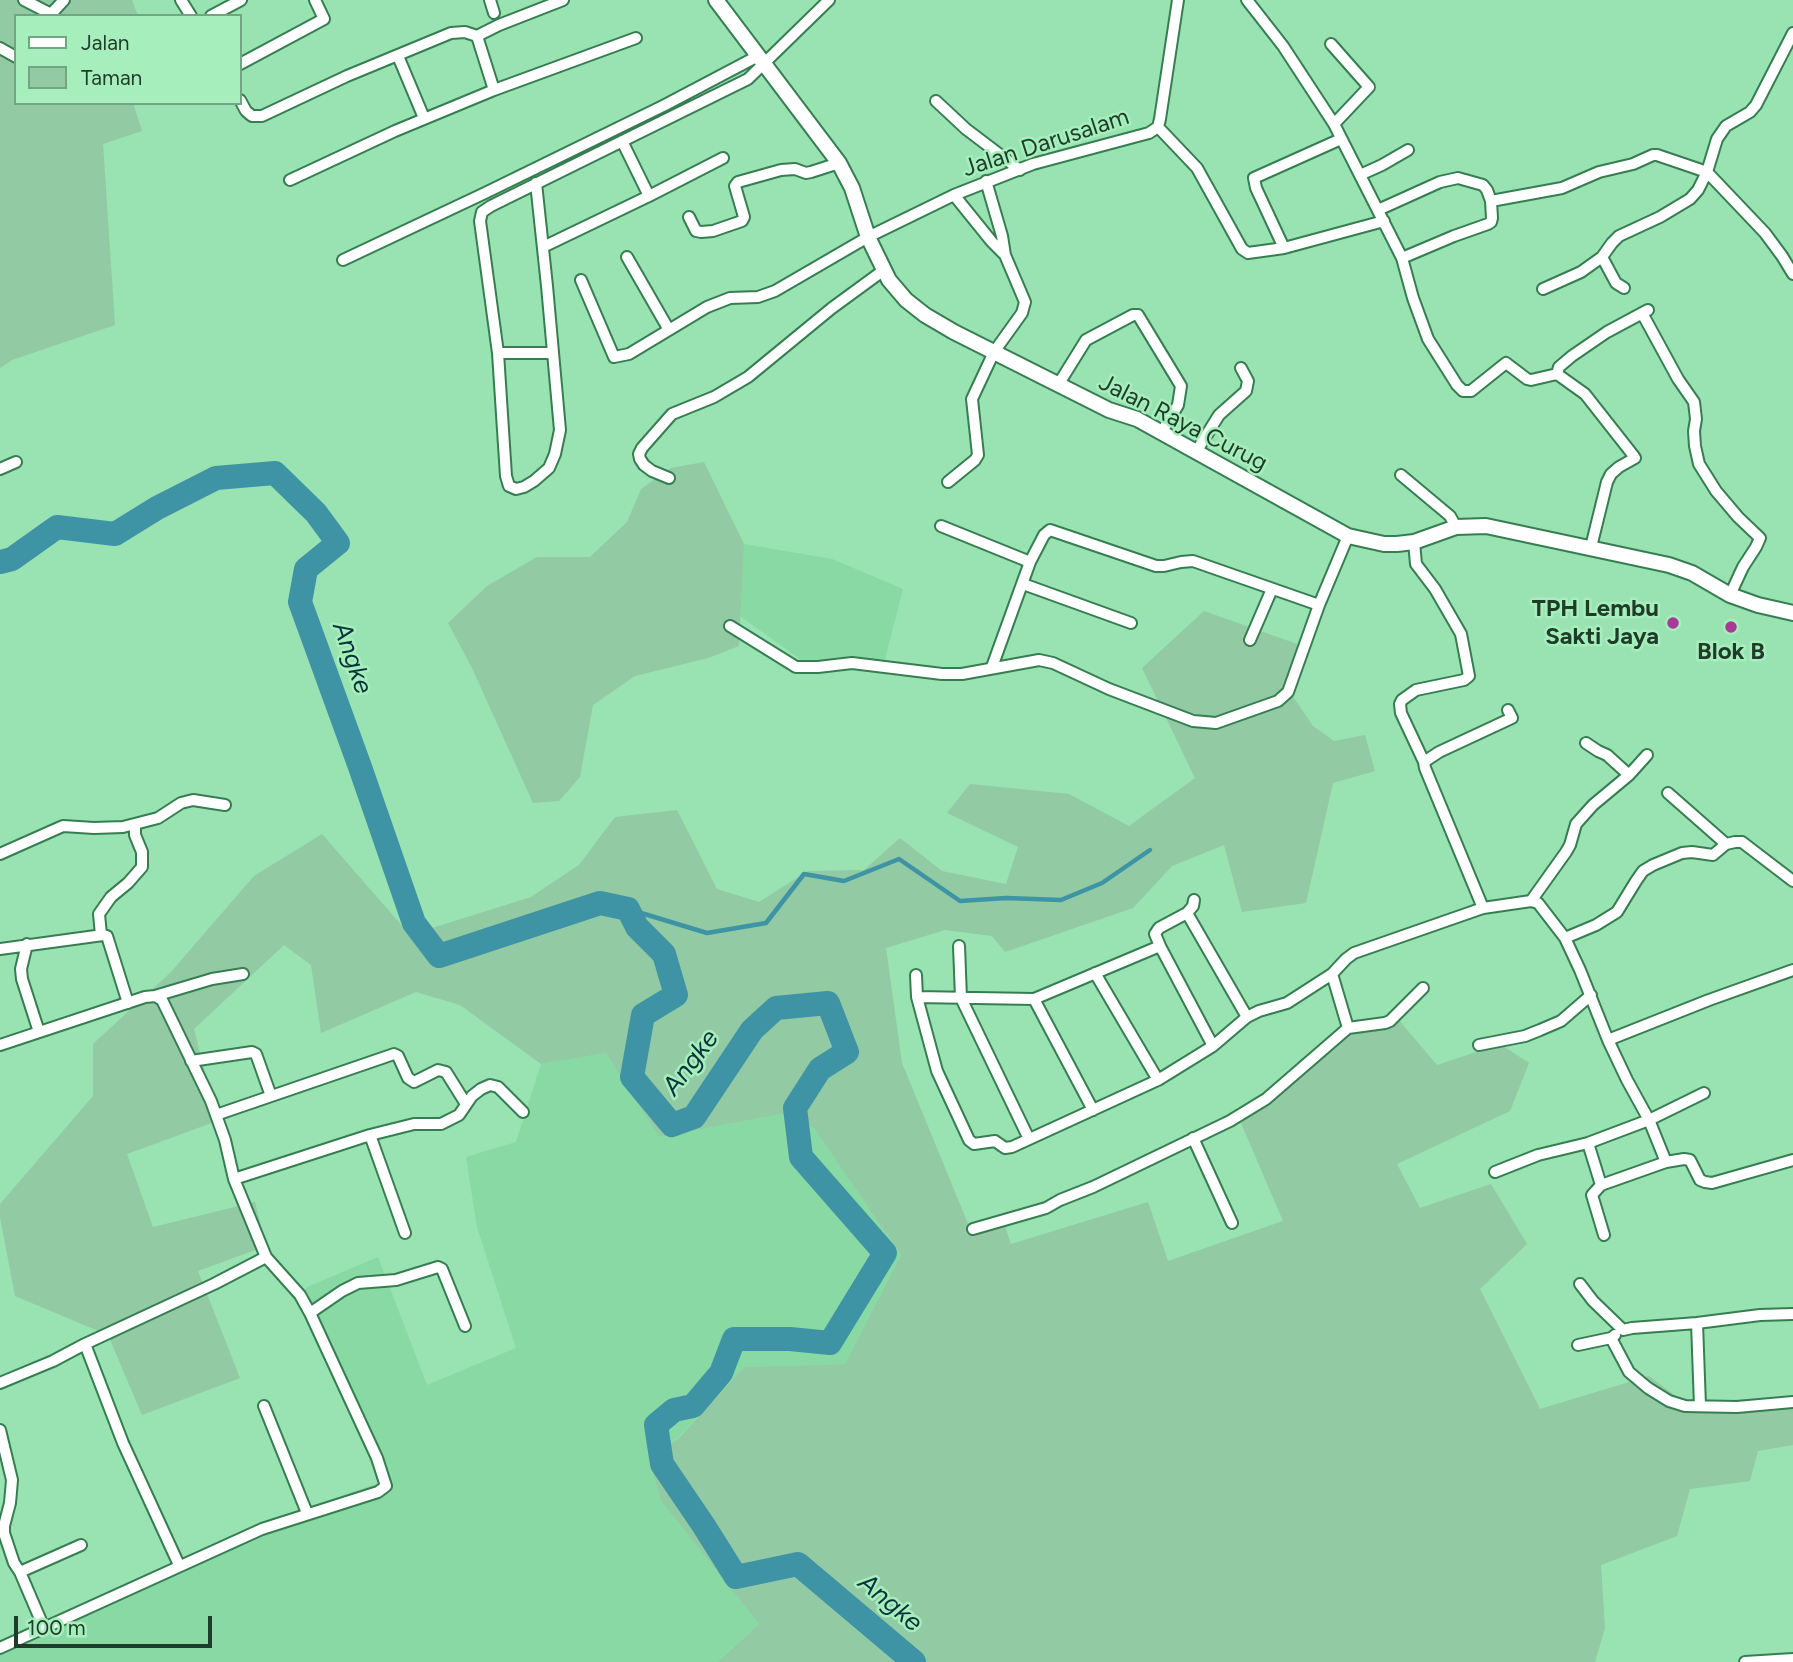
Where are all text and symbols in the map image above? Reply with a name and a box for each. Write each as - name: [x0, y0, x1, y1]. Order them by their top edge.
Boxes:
- legend: [14, 14, 242, 105]
- text: Jalan: [81, 30, 130, 55]
- text: Taman: [81, 65, 142, 90]
- street label: Jalan Darusalam: [959, 103, 1133, 183]
- street label: Jalan Raya Curug: [1094, 368, 1272, 478]
- place label: TPH Lembu Sakti Jaya: [1532, 595, 1659, 651]
- marker: TPH Lembu Sakti Jaya: [1665, 615, 1681, 631]
- water label: Angke: [325, 618, 379, 698]
- marker: Blok B: [1723, 619, 1739, 635]
- place label: Blok B: [1697, 638, 1765, 666]
- water label: Angke: [656, 1024, 726, 1102]
- water label: Angke: [852, 1567, 928, 1639]
- scale bar: [18, 1602, 215, 1646]
- text: 100 m: [27, 1615, 86, 1640]

